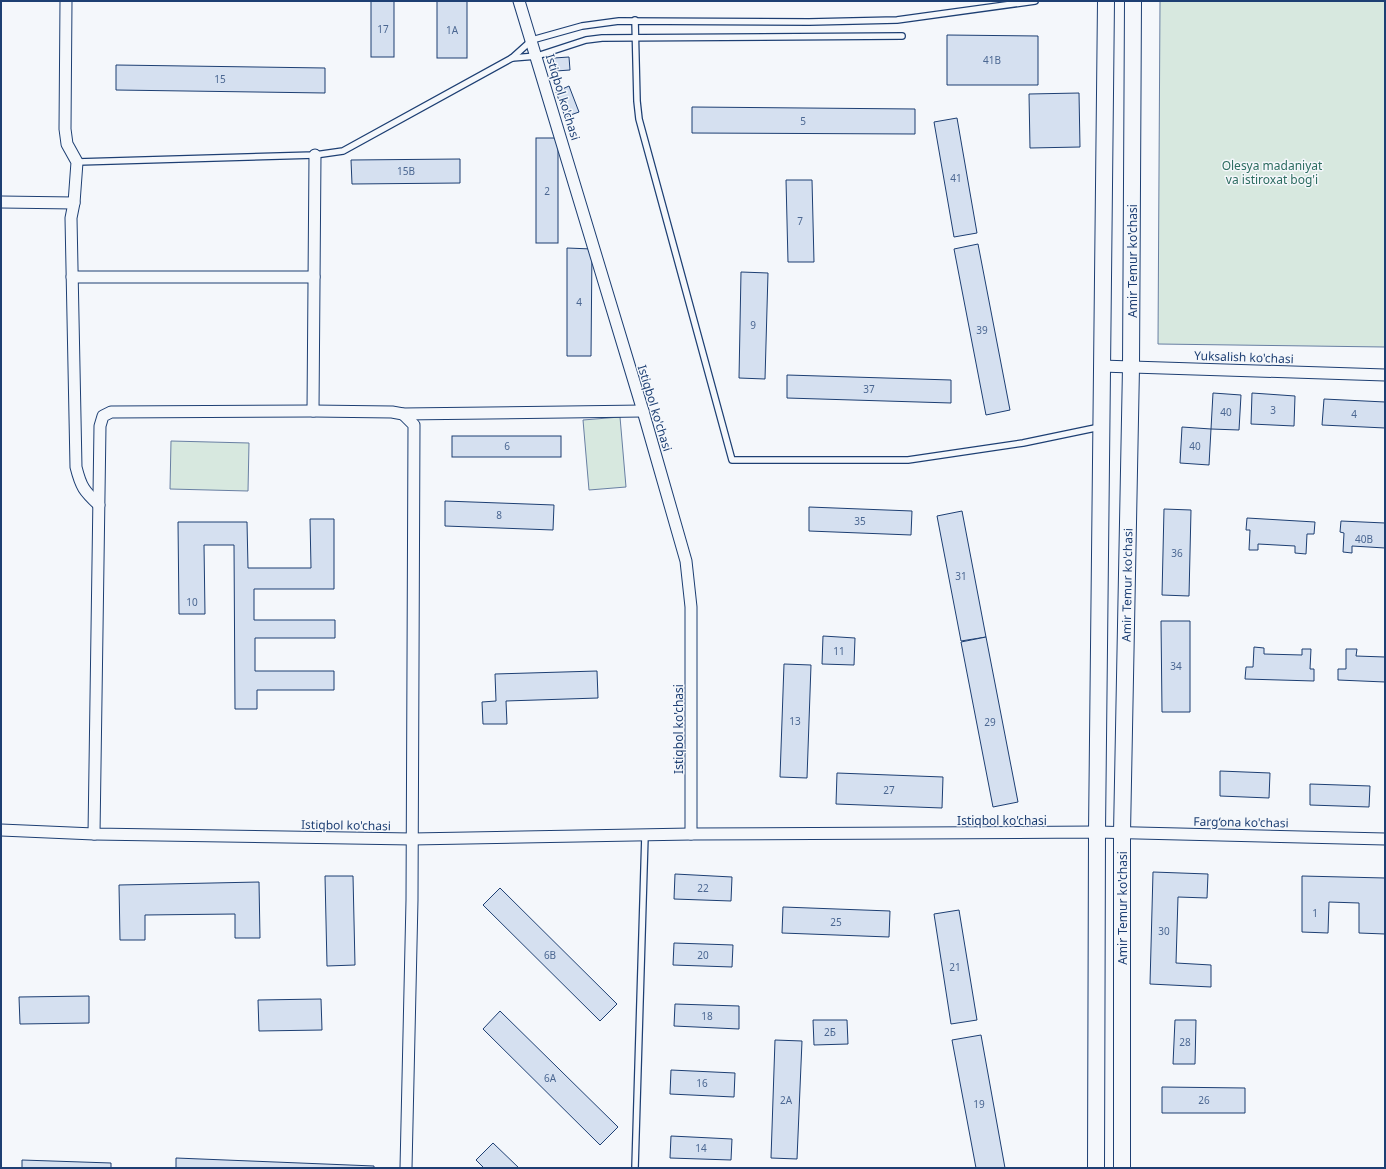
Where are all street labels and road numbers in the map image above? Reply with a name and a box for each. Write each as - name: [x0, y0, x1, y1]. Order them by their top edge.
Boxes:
- street label: Istiqbol ko'chasi: [542, 52, 584, 142]
- street label: Amir Temur ko'chasi: [1124, 204, 1141, 318]
- street label: Yuksalish ko'chasi: [1194, 347, 1294, 367]
- street label: Istiqbol ko'chasi: [634, 363, 676, 453]
- street label: Amir Temur ko'chasi: [1118, 528, 1136, 642]
- street label: Istiqbol ko'chasi: [670, 684, 687, 774]
- street label: Istiqbol ko'chasi: [957, 812, 1047, 829]
- street label: Farg‘ona ko'chasi: [1193, 813, 1289, 831]
- street label: Istiqbol ko'chasi: [301, 816, 391, 834]
- street label: Amir Temur ko'chasi: [1114, 851, 1131, 965]

